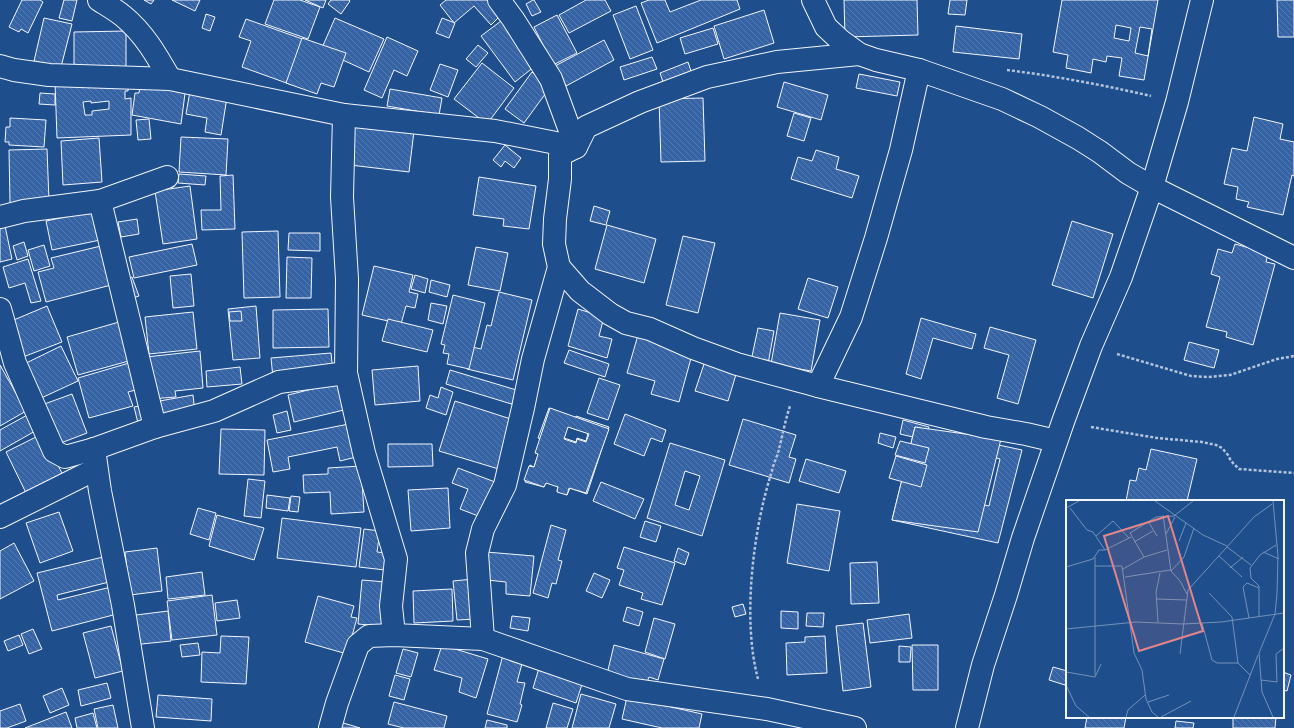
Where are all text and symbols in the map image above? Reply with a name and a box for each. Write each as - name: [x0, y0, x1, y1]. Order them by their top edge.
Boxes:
- inset map: [1066, 500, 1284, 718]

